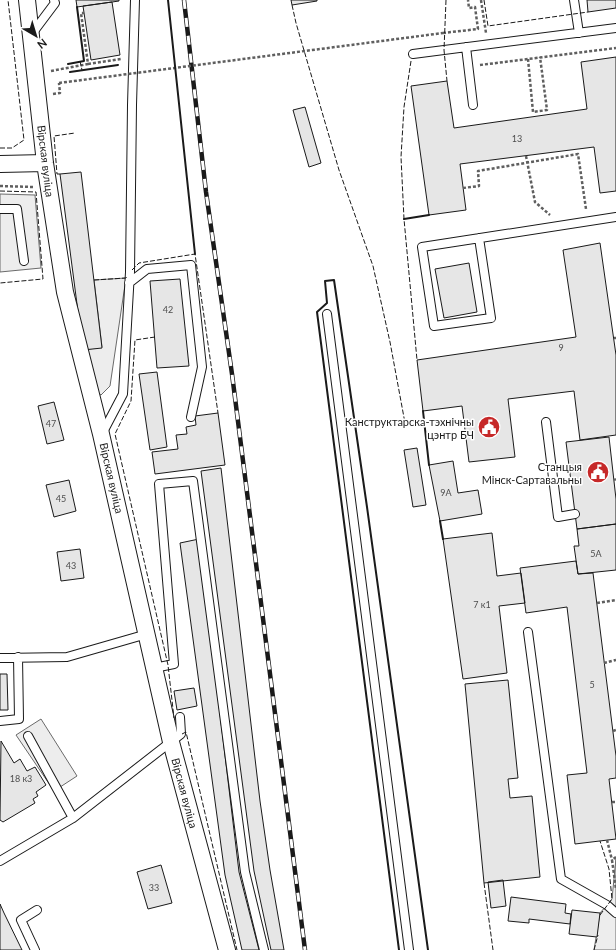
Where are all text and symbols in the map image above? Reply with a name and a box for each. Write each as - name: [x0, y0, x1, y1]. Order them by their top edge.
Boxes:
- north arrow: [16, 16, 56, 56]
- text: N: [35, 37, 50, 52]
- street label: Вірская вуліца: [35, 124, 57, 198]
- house number: 13: [512, 133, 522, 144]
- house number: 42: [163, 304, 173, 315]
- house number: 9: [558, 342, 564, 353]
- public building icon: Канструктарска-тэхнічны цэнтр БЧ: [476, 414, 502, 440]
- place label: Канструктарска-тэхнічны цэнтр БЧ: [345, 415, 474, 441]
- house number: 47: [46, 418, 56, 429]
- street label: Вірская вуліца: [98, 441, 126, 515]
- public building icon: Станцыя Мінск-Сартавальны: [585, 459, 611, 485]
- place label: Станцыя Мінск-Сартавальны: [482, 460, 582, 486]
- house number: 9А: [440, 487, 453, 498]
- house number: 45: [56, 493, 66, 504]
- house number: 5А: [590, 548, 603, 559]
- house number: 43: [66, 560, 76, 571]
- house number: 7 к1: [473, 599, 491, 610]
- house number: 5: [589, 679, 595, 690]
- street label: Вірская вуліца: [169, 756, 201, 830]
- house number: 18 к3: [10, 773, 32, 784]
- house number: 33: [149, 882, 159, 893]

